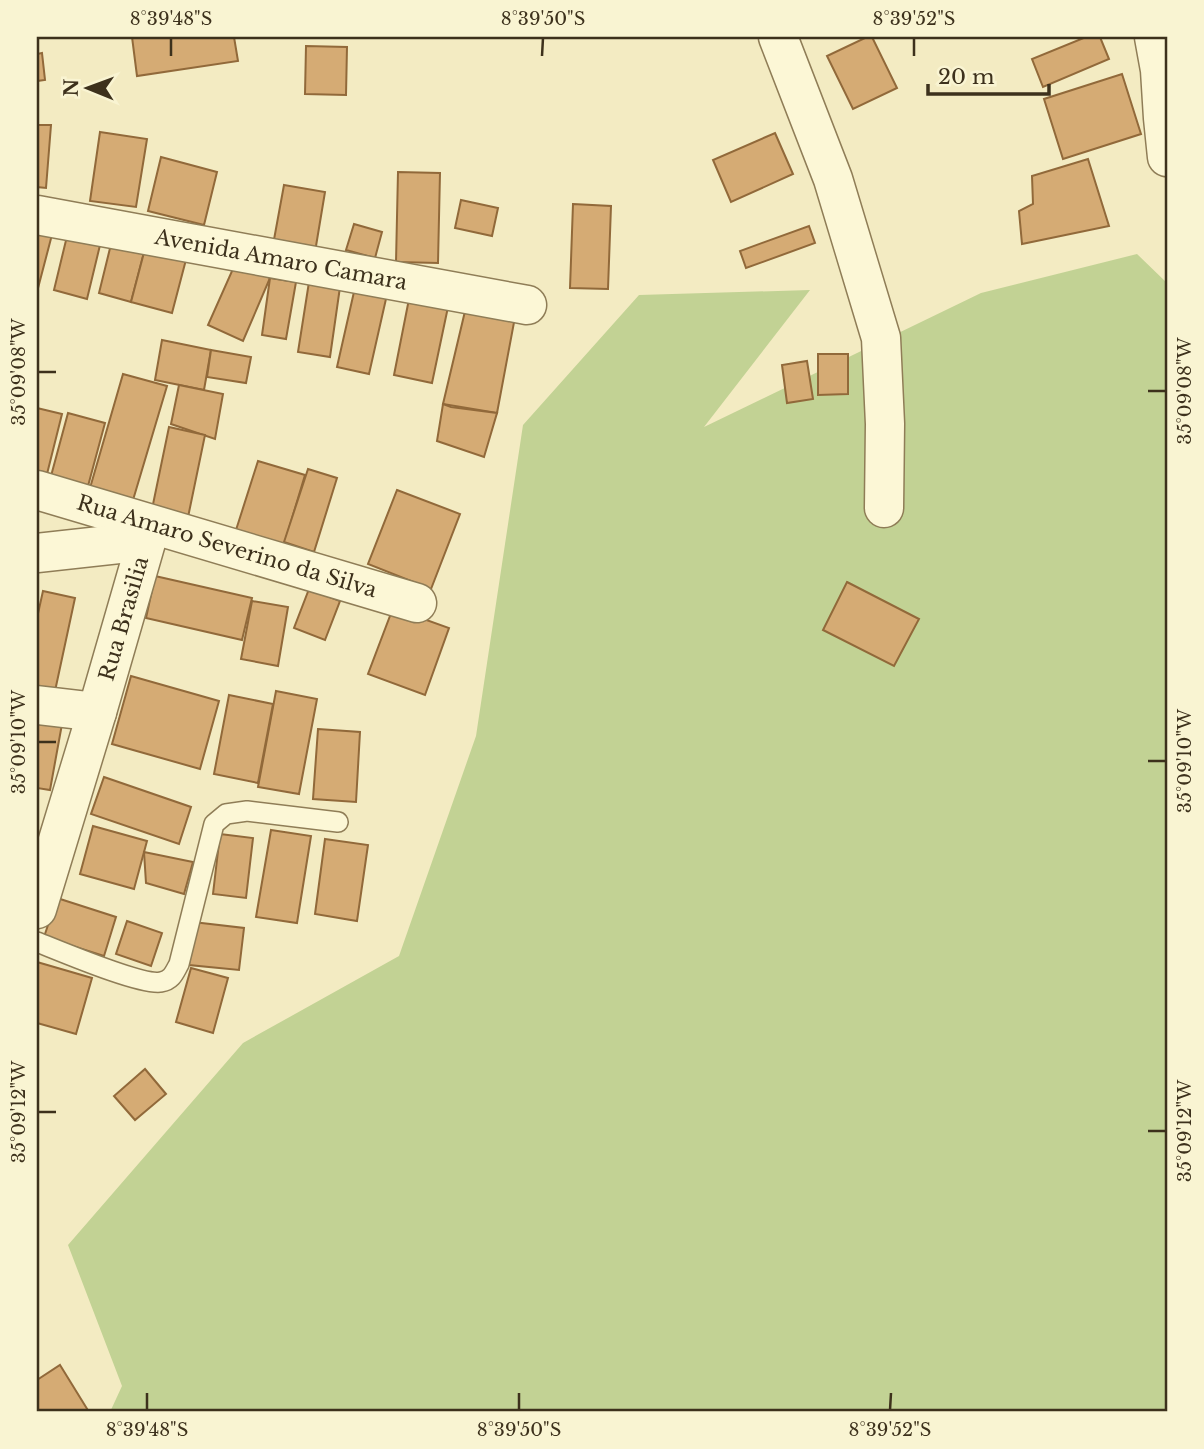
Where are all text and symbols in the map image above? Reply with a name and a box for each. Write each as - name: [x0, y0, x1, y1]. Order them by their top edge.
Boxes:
- text: 8°39'48"S: [130, 8, 212, 30]
- text: 8°39'50"S: [501, 8, 585, 30]
- text: 8°39'52"S: [873, 8, 955, 30]
- north arrow: [52, 52, 122, 122]
- scale bar: [928, 52, 1048, 96]
- text: 20 m: [938, 64, 995, 90]
- text: N: [60, 78, 83, 97]
- street label: Avenida Amaro Camara: [152, 224, 410, 296]
- text: 35°09'08"W: [8, 317, 30, 426]
- text: 35°09'08"W: [1174, 336, 1196, 445]
- street label: Rua Amaro Severino da Silva: [74, 490, 380, 603]
- street label: Rua Brasilia: [94, 553, 154, 684]
- text: 35°09'10"W: [8, 689, 30, 794]
- text: 35°09'10"W: [1174, 708, 1196, 813]
- text: 35°09'12"W: [8, 1060, 30, 1163]
- text: 35°09'12"W: [1174, 1079, 1196, 1182]
- text: 8°39'48"S: [106, 1419, 188, 1441]
- text: 8°39'50"S: [477, 1419, 561, 1441]
- text: 8°39'52"S: [849, 1419, 931, 1441]

